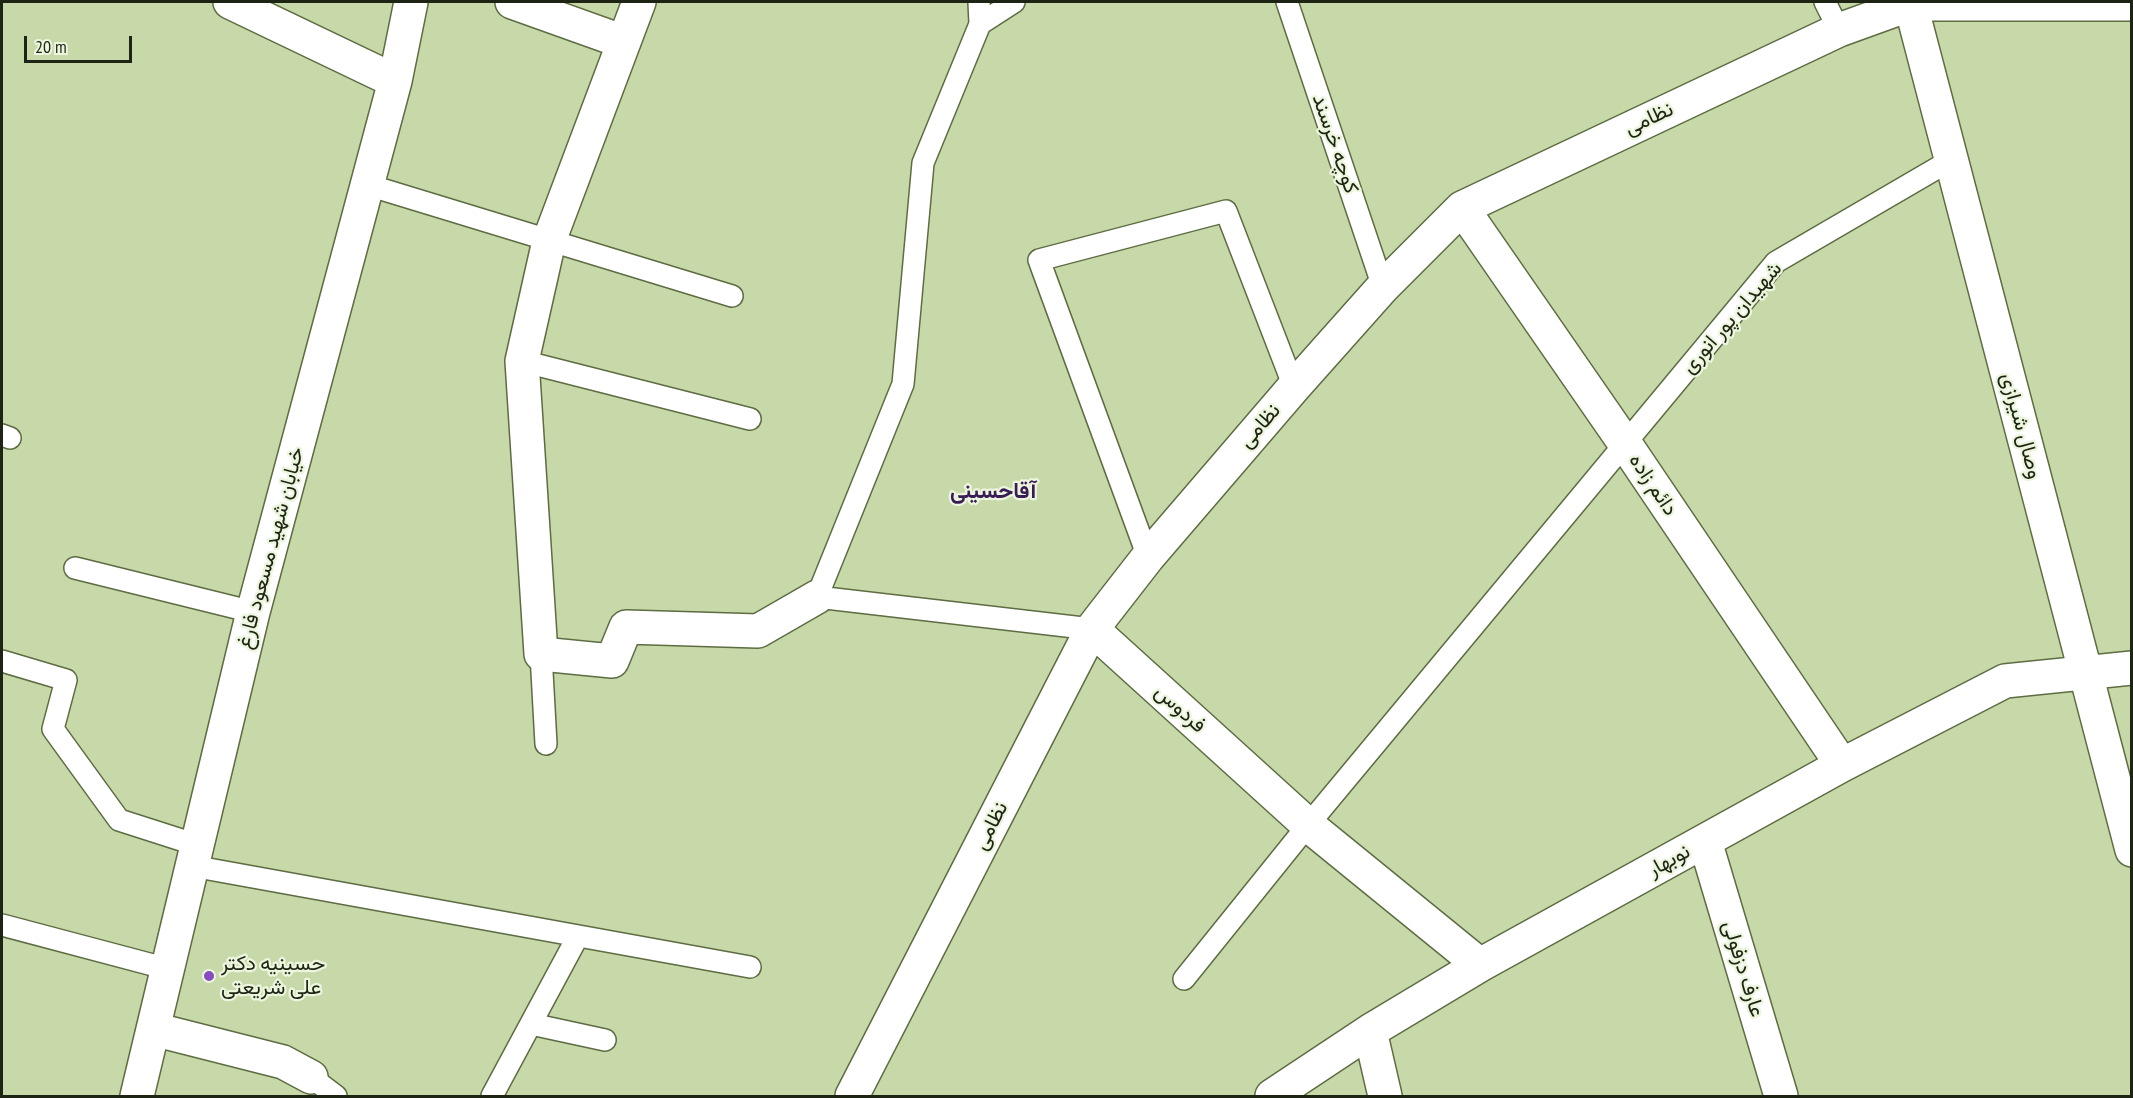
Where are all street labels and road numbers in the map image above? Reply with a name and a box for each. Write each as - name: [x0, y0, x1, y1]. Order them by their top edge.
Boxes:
- street label: کوچه خرسند: [1306, 91, 1364, 197]
- street label: نظامی: [1621, 97, 1677, 141]
- street label: شهیدان پور انوری: [1677, 257, 1787, 379]
- street label: وصال شیرازی: [1995, 370, 2047, 482]
- street label: نظامی: [1234, 399, 1286, 453]
- street label: خیابان شهید مسعود فارغ: [232, 444, 310, 652]
- street label: دائم زاده: [1623, 449, 1683, 521]
- street label: فردوس: [1149, 679, 1211, 739]
- street label: نظامی: [968, 798, 1014, 854]
- street label: نوبهار: [1643, 839, 1695, 883]
- street label: عارف دزفولی: [1716, 918, 1770, 1020]

